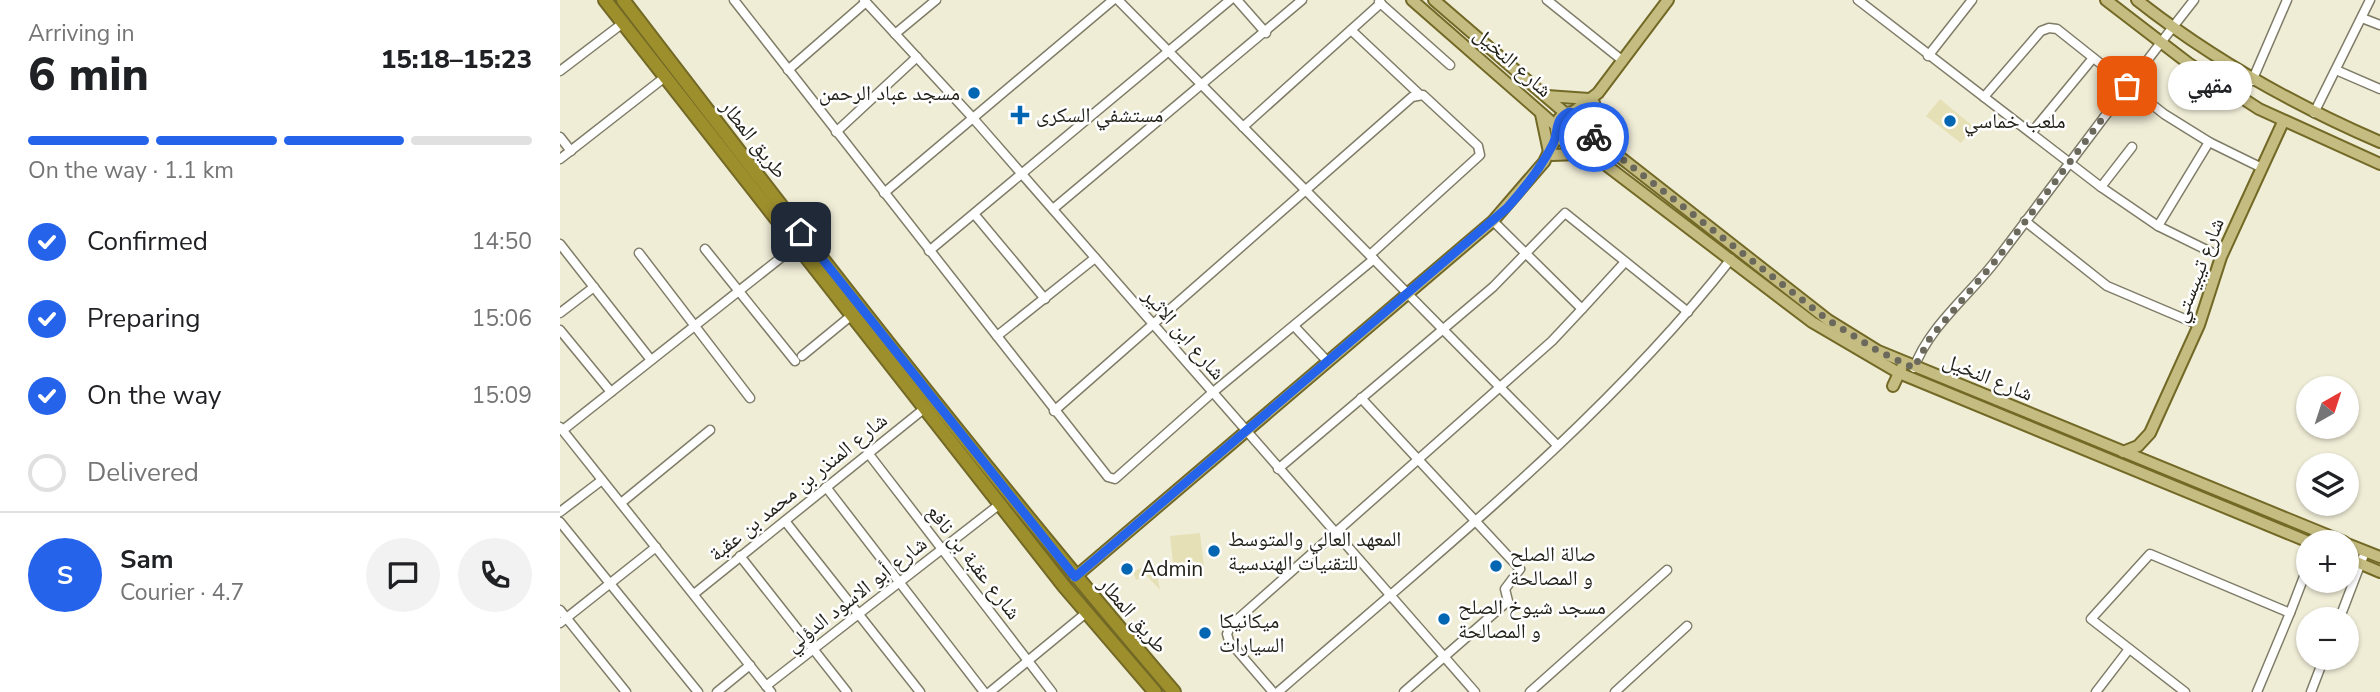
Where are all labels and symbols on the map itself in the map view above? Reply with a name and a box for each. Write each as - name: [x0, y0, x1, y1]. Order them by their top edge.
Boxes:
- street label: شارع النخيل: [1468, 20, 1558, 104]
- pin: [2097, 56, 2157, 116]
- callout: مقهي: [2169, 62, 2253, 110]
- place label: مسجد عباد الرحمن: [819, 79, 960, 107]
- marker: مسجد عباد الرحمن: [966, 85, 982, 101]
- street label: طريق المطار: [714, 93, 794, 184]
- place label: مستشفي السكرى: [1036, 101, 1163, 131]
- courier: [1559, 102, 1629, 172]
- marker: مستشفي السكرى: [1010, 105, 1030, 125]
- place label: ملعب خماسي: [1964, 107, 2066, 137]
- marker: ملعب خماسي: [1942, 113, 1958, 129]
- pin: [771, 202, 831, 262]
- street label: شارع تيبيستي: [2165, 214, 2233, 327]
- street label: شارع ابن الاثير: [1136, 281, 1232, 386]
- street label: شارع النخيل: [1939, 346, 2037, 408]
- north arrow: [2296, 376, 2359, 439]
- street label: شارع المنذر بن محمد بن عقبة: [703, 406, 893, 568]
- street label: شارع عقبة بن نافع: [920, 499, 1028, 625]
- place label: المعهد العالي والمتوسط للتقنيات الهندسية: [1228, 525, 1401, 577]
- street label: شارع أبو الاسود الدؤلي: [779, 530, 934, 660]
- place label: صالة الصلح و المصالحة: [1510, 540, 1596, 592]
- marker: المعهد العالي والمتوسط للتقنيات الهندسية: [1206, 543, 1222, 559]
- place label: Admin: [1141, 555, 1203, 583]
- marker: صالة الصلح و المصالحة: [1488, 558, 1504, 574]
- marker: Admin: [1119, 561, 1135, 577]
- street label: طريق المطار: [1091, 570, 1174, 659]
- place label: مسجد شيوخ الصلح و المصالحة: [1458, 593, 1606, 645]
- place label: ميكانيكا السيارات: [1219, 607, 1285, 659]
- marker: مسجد شيوخ الصلح و المصالحة: [1436, 611, 1452, 627]
- marker: ميكانيكا السيارات: [1197, 625, 1213, 641]

